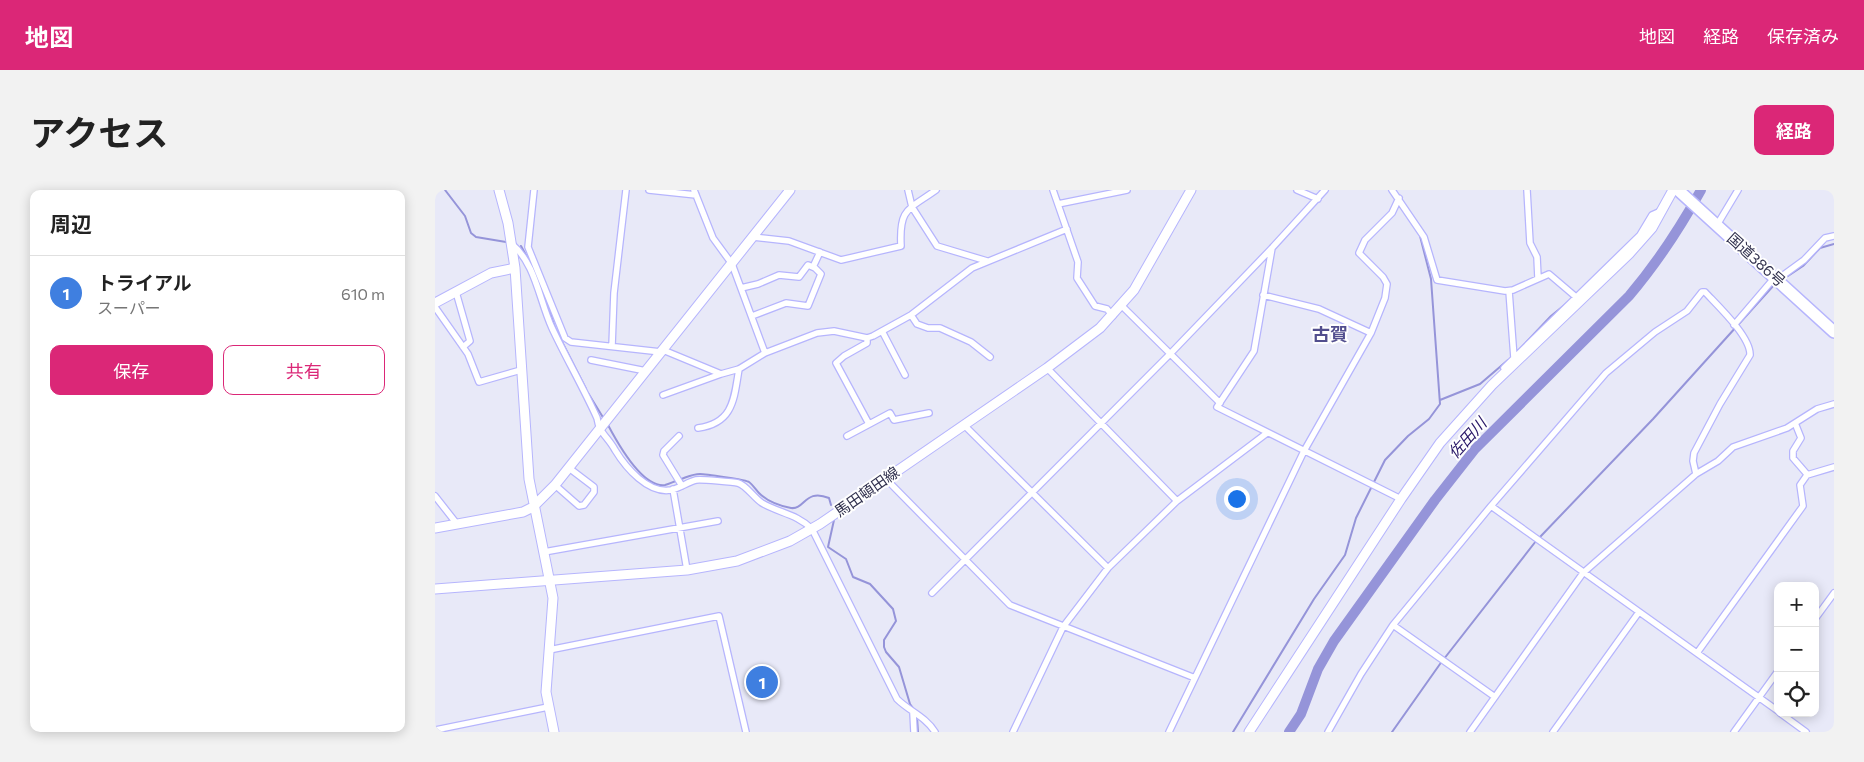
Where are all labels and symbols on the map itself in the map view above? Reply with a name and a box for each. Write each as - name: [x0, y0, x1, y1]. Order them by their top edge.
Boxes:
- street label: 国道386号: [1724, 229, 1789, 290]
- district label: 古賀: [1312, 323, 1348, 345]
- water label: 佐田川: [1444, 412, 1491, 462]
- street label: 馬田頓田線: [831, 462, 902, 520]
- your location: [1224, 486, 1250, 512]
- pin: 1: [746, 663, 778, 701]

